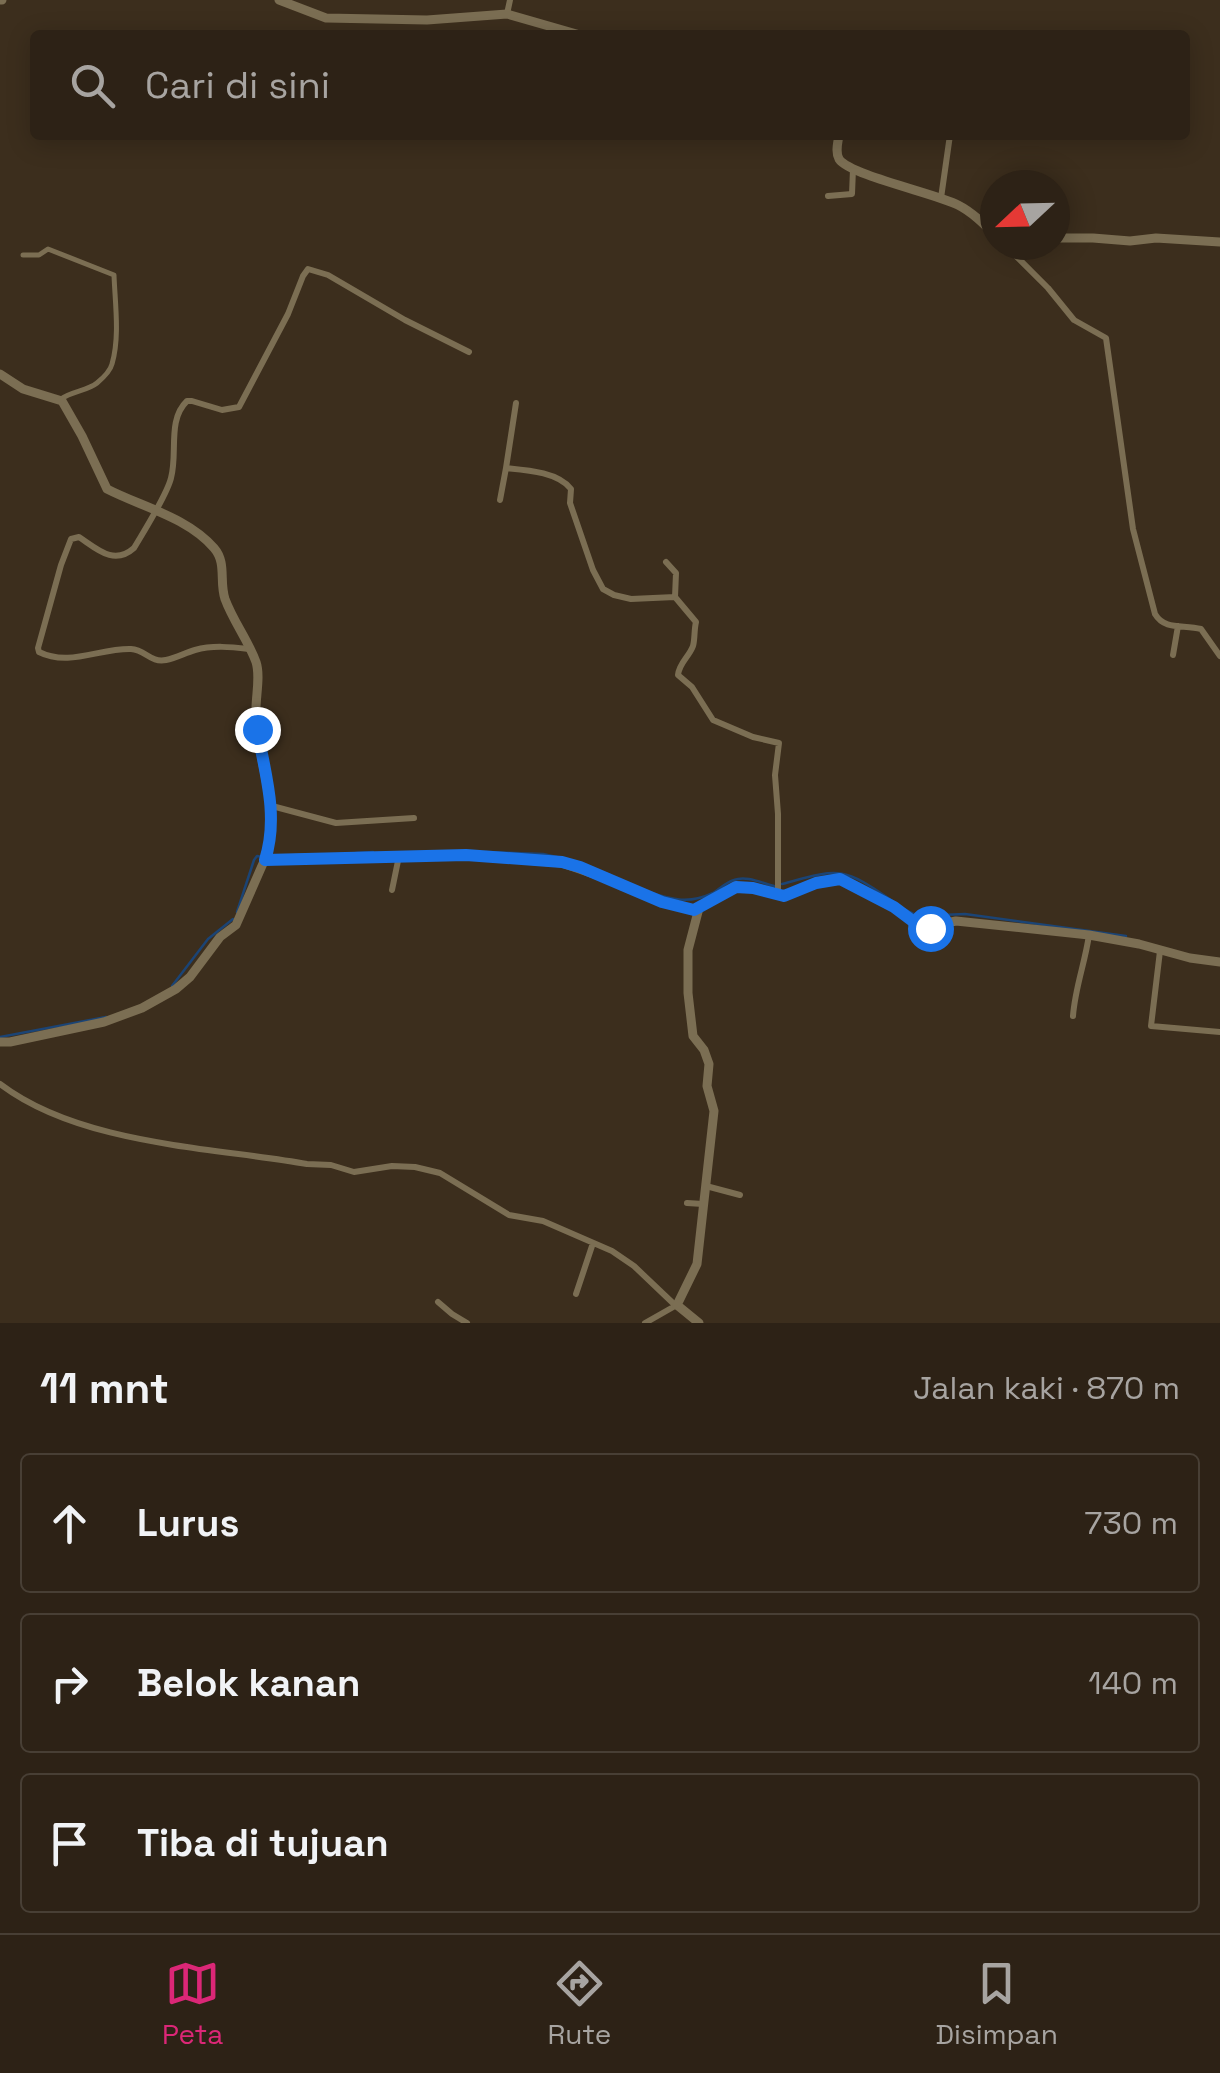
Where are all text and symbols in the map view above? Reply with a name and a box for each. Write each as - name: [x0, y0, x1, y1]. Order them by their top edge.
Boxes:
- search box: [30, 30, 1190, 140]
- icon: search: [65, 58, 120, 113]
- text: Cari di sini: [145, 61, 330, 109]
- north arrow: [980, 170, 1070, 260]
- route end: [235, 707, 281, 753]
- route start: [908, 906, 954, 952]
- text: 11 mnt: [40, 1362, 169, 1415]
- text: Jalan kaki · 870 m: [913, 1368, 1180, 1408]
- icon: ahead: [42, 1496, 97, 1551]
- text: Lurus: [137, 1499, 239, 1547]
- text: 730 m: [1084, 1503, 1178, 1543]
- icon: right: [42, 1656, 97, 1711]
- text: Belok kanan: [137, 1659, 360, 1707]
- text: 140 m: [1088, 1663, 1178, 1703]
- icon: arrive: [42, 1816, 97, 1871]
- text: Tiba di tujuan: [137, 1819, 389, 1867]
- tab: Peta: [162, 1956, 223, 2052]
- tab: Rute: [548, 1956, 611, 2052]
- tab: Disimpan: [935, 1956, 1058, 2052]

